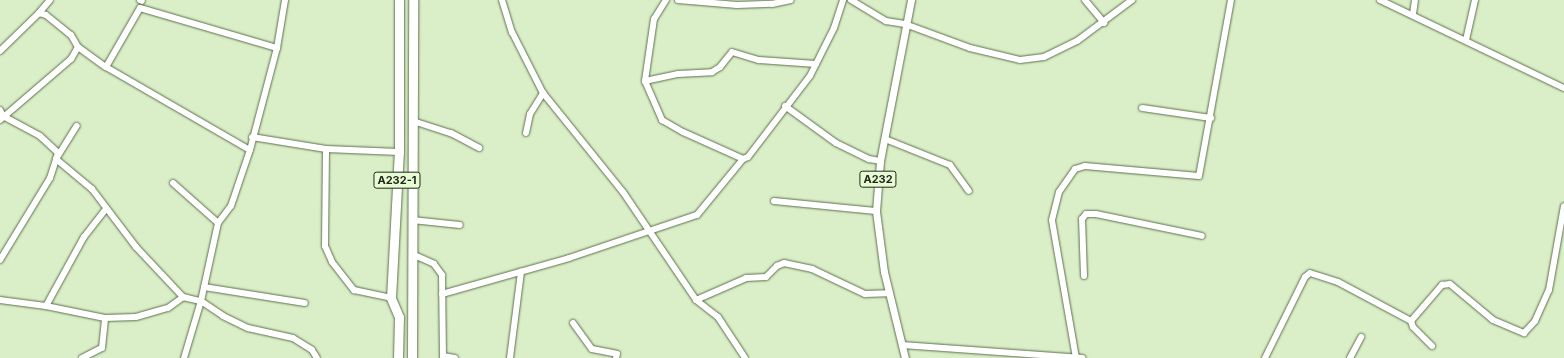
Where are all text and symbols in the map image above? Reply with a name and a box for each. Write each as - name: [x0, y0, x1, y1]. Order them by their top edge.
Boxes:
- road number: A232: [859, 170, 897, 188]
- road number: A232-1: [373, 171, 421, 189]

